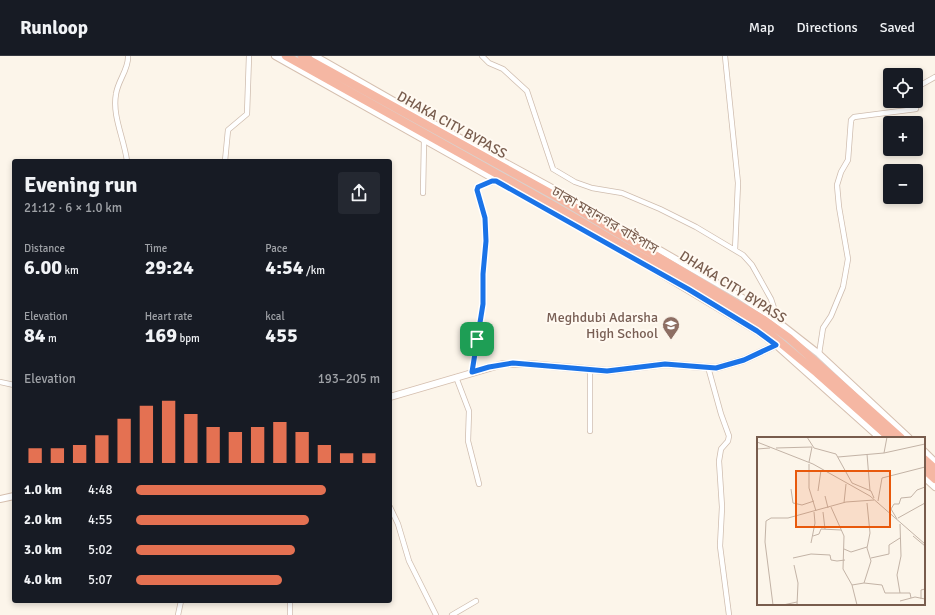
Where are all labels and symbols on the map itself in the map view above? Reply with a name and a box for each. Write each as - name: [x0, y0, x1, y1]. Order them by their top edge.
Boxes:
- street label: DHAKA CITY BYPASS: [394, 88, 510, 162]
- street label: ঢাকা মহানগর বাইপাস: [548, 182, 662, 258]
- street label: DHAKA CITY BYPASS: [676, 247, 790, 327]
- place label: Meghdubi Adarsha High School: [546, 309, 658, 342]
- school or university icon: Meghdubi Adarsha High School: [661, 315, 681, 340]
- pin: [460, 322, 494, 356]
- inset map: [757, 437, 925, 605]

